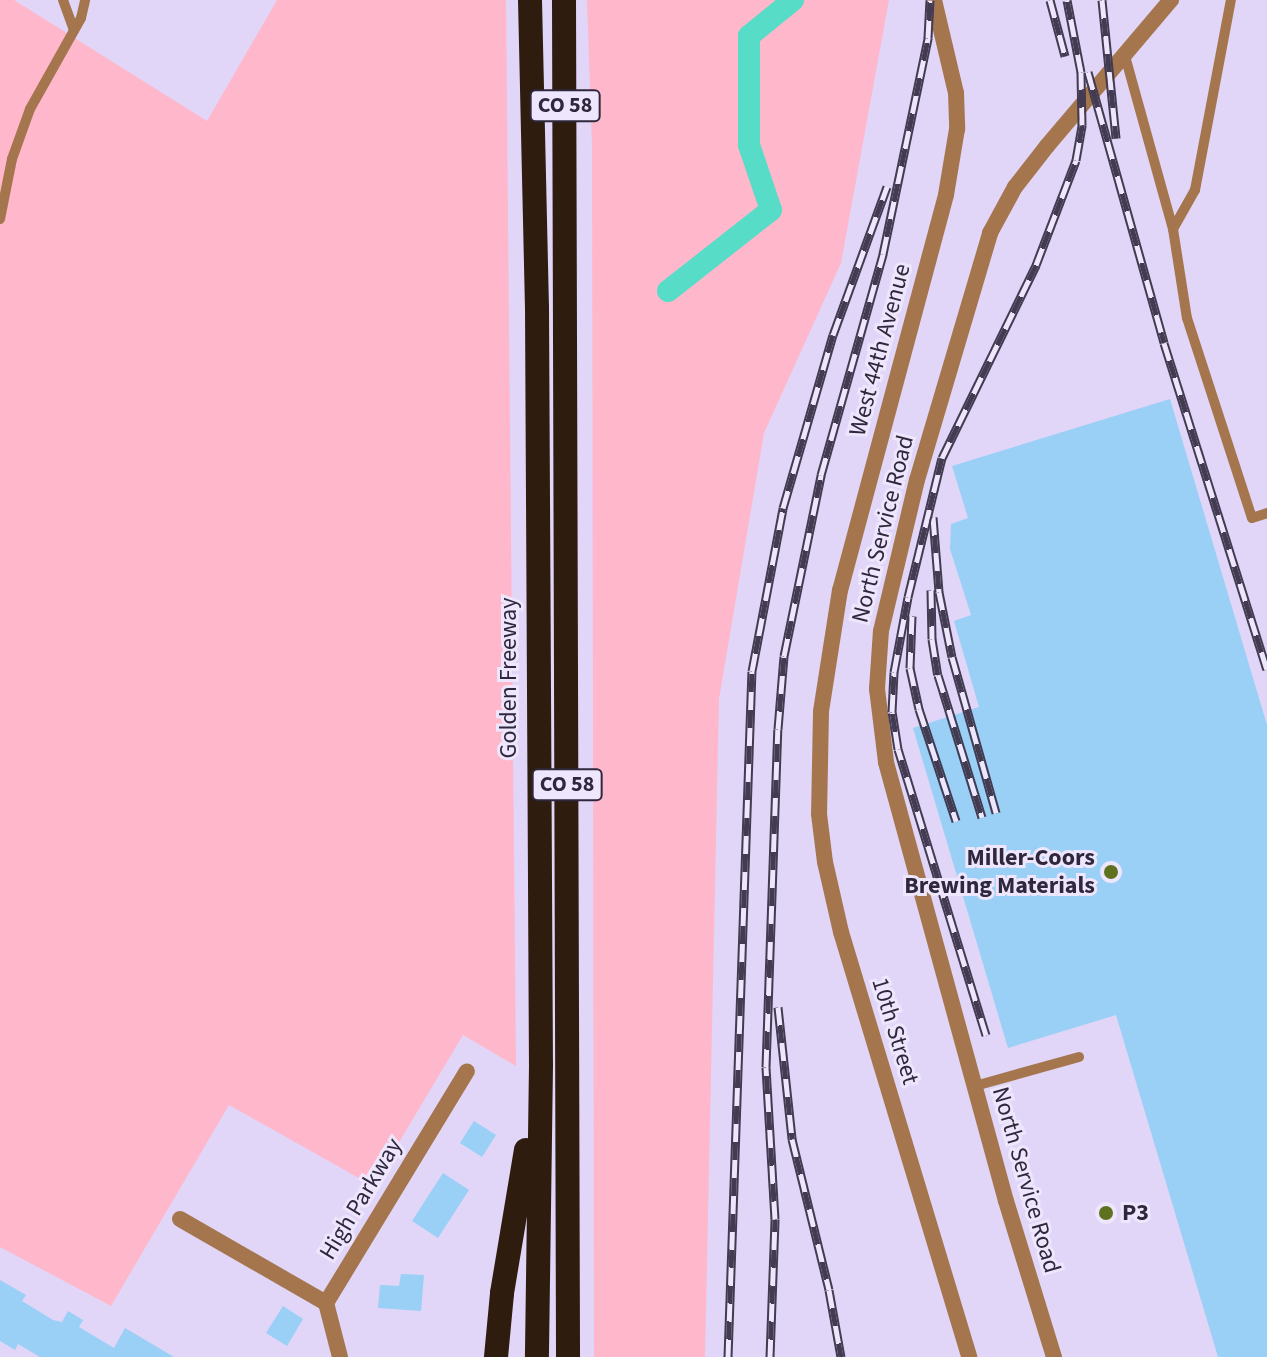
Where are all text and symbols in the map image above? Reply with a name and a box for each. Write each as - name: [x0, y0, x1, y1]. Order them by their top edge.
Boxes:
- road number: CO 58: [529, 88, 601, 124]
- street label: West 44th Avenue: [843, 261, 917, 439]
- street label: North Service Road: [846, 432, 920, 626]
- street label: Golden Freeway: [495, 598, 523, 758]
- road number: CO 58: [531, 767, 603, 803]
- place label: Miller-Coors Brewing Materials: [904, 844, 1095, 900]
- marker: Miller-Coors Brewing Materials: [1102, 863, 1120, 881]
- street label: 10th Street: [865, 974, 925, 1088]
- street label: North Service Road: [986, 1084, 1066, 1276]
- street label: High Parkway: [313, 1133, 409, 1265]
- place label: P3: [1122, 1199, 1149, 1227]
- marker: P3: [1097, 1204, 1115, 1222]

